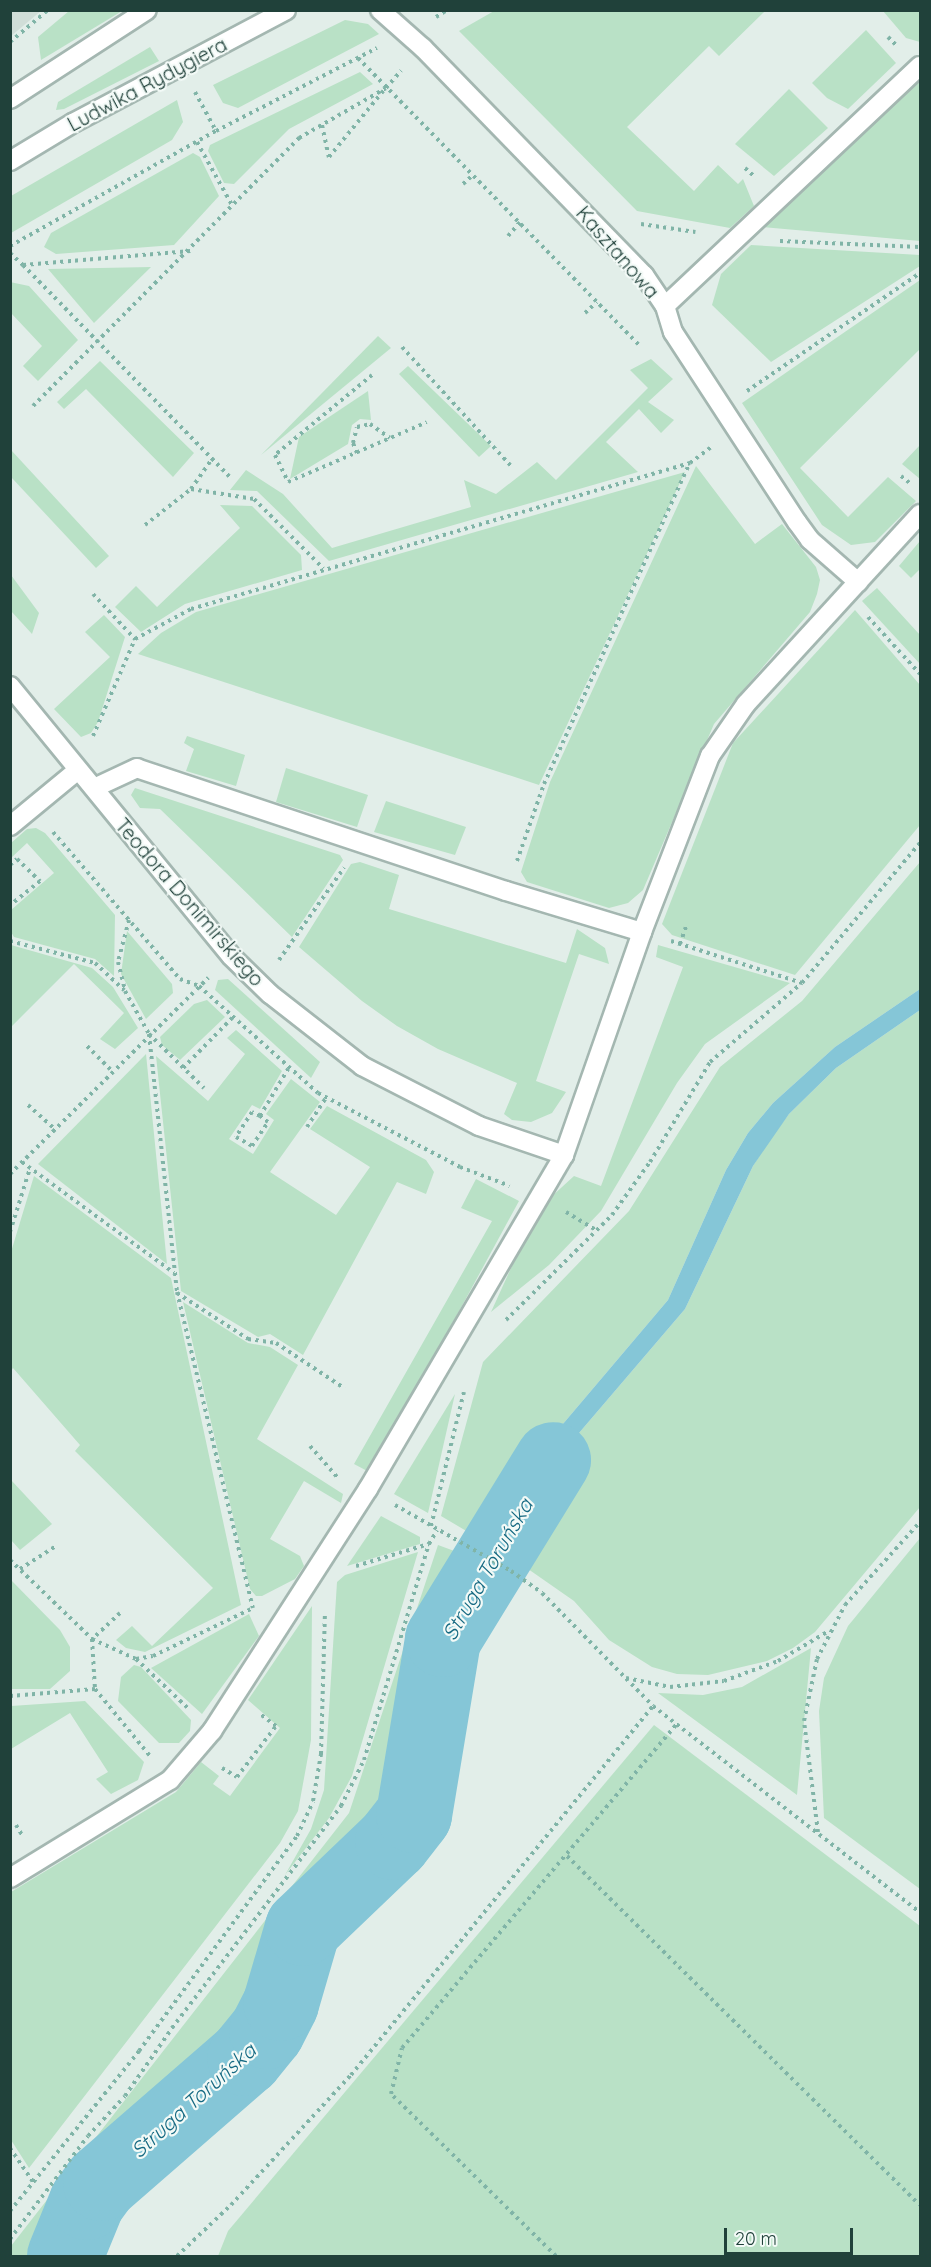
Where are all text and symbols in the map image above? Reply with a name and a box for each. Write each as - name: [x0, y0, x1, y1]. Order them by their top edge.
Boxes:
- street label: Ludwika Rydygiera: [63, 32, 231, 136]
- street label: Kasztanowa: [571, 201, 665, 303]
- street label: Teodora Donimirskiego: [111, 813, 269, 991]
- water label: Struga Toruńska: [436, 1494, 538, 1644]
- water label: Struga Toruńska: [126, 2037, 260, 2163]
- scale bar: [727, 2216, 856, 2254]
- text: 20 m: [735, 2227, 777, 2250]

